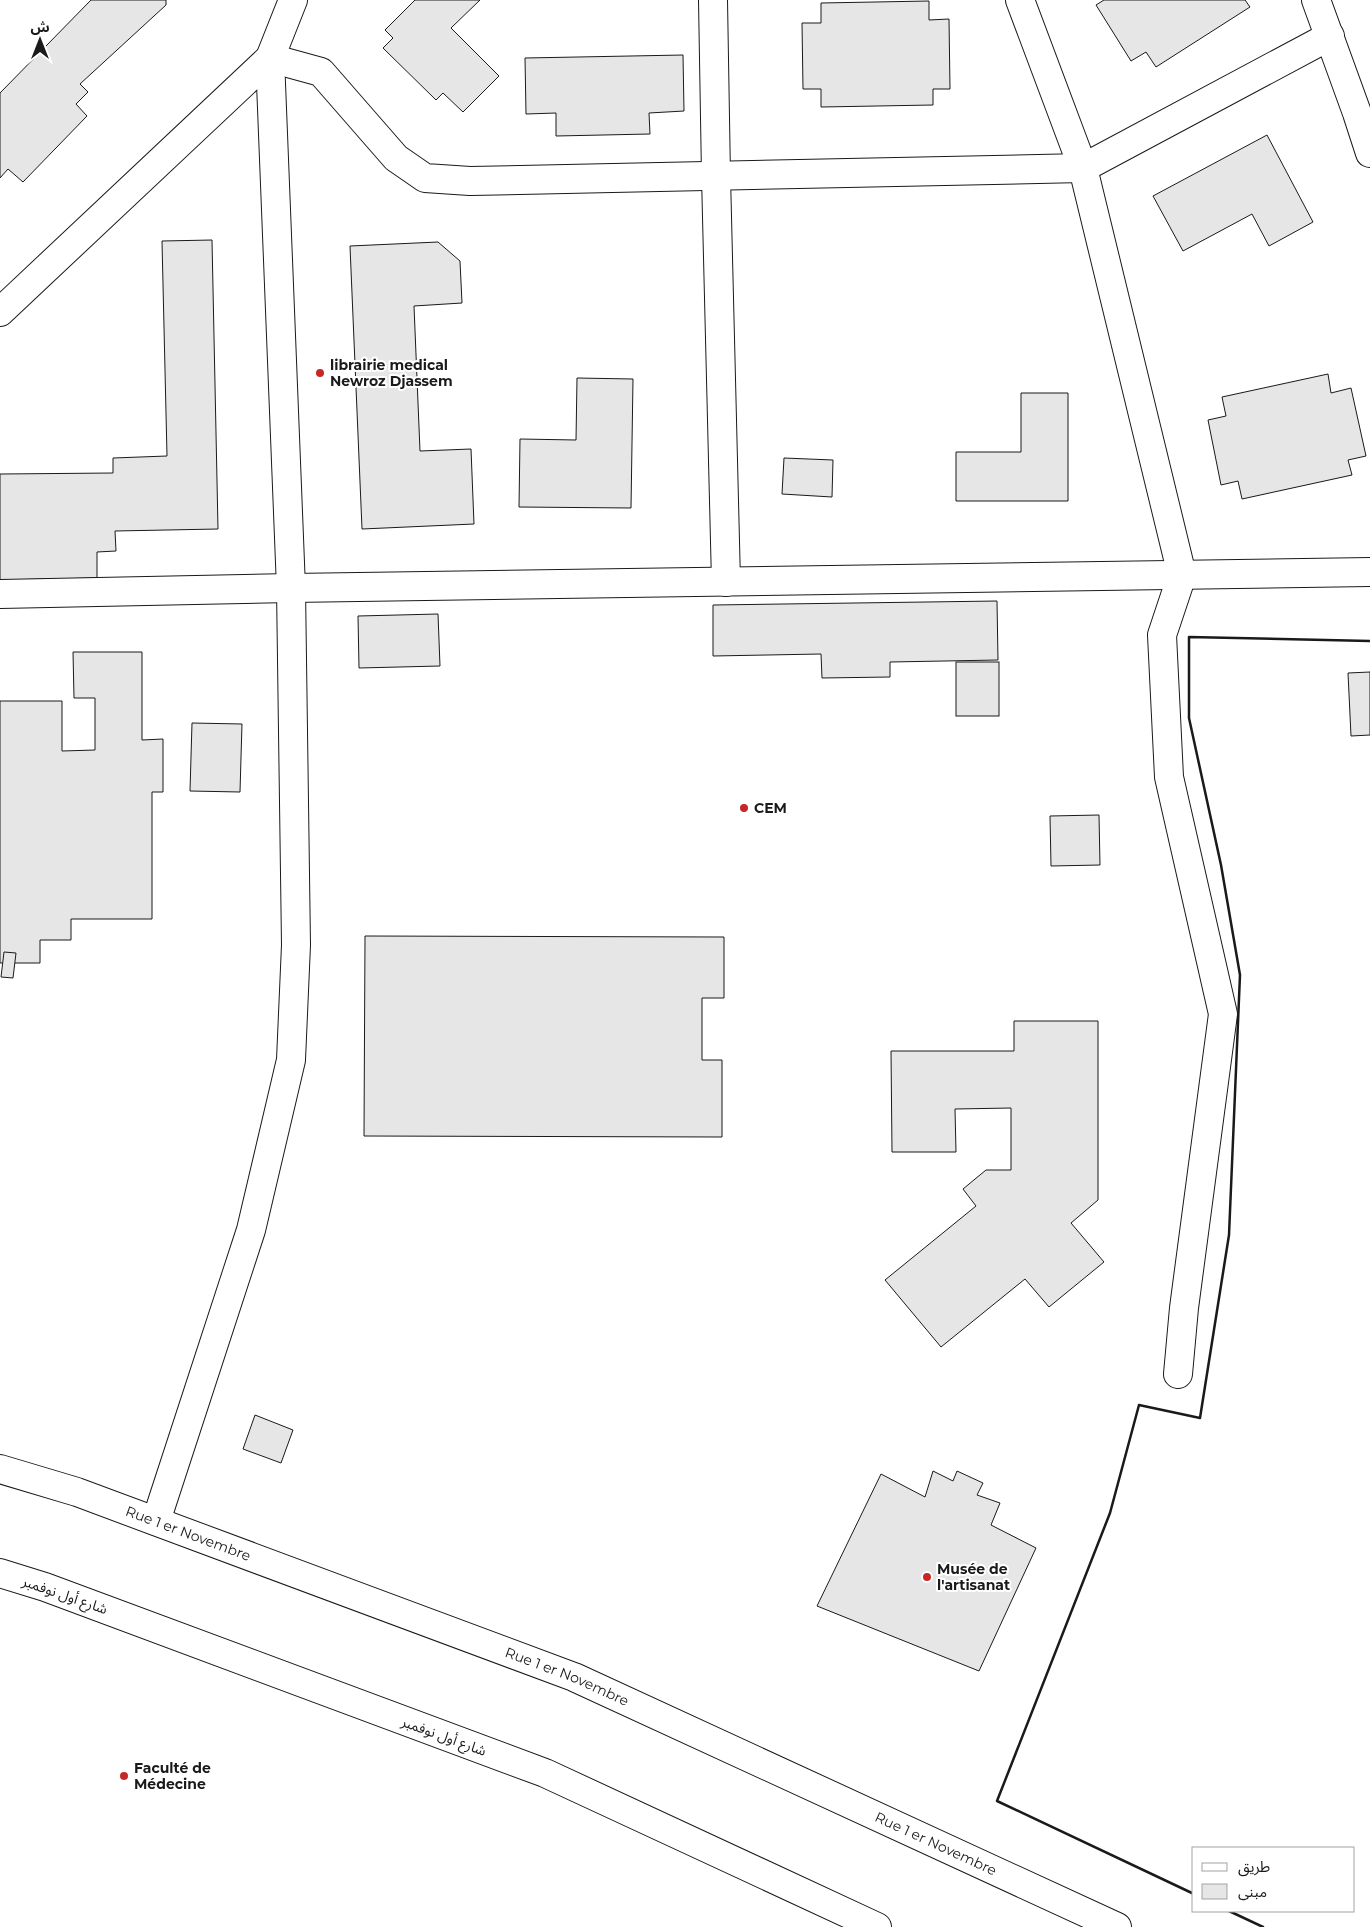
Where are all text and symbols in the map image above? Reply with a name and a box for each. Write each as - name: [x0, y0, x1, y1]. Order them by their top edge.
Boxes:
- north arrow: [15, 15, 65, 65]
- text: ش: [30, 18, 50, 36]
- place label: librairie medical Newroz Djassem: [330, 356, 453, 390]
- marker: librairie medical Newroz Djassem: [314, 367, 326, 379]
- place label: CEM: [754, 799, 787, 817]
- marker: CEM: [738, 802, 750, 814]
- street label: Rue 1 er Novembre: [123, 1502, 253, 1565]
- place label: Musée de l'artisanat: [937, 1560, 1010, 1594]
- marker: Musée de l'artisanat: [921, 1571, 933, 1583]
- street label: شارع أول نوفمبر: [18, 1572, 110, 1620]
- street label: Rue 1 er Novembre: [503, 1643, 632, 1710]
- street label: شارع أول نوفمبر: [397, 1712, 489, 1762]
- place label: Faculté de Médecine: [134, 1759, 211, 1793]
- marker: Faculté de Médecine: [118, 1770, 130, 1782]
- street label: Rue 1 er Novembre: [872, 1808, 1000, 1879]
- legend: [1192, 1847, 1355, 1912]
- text: طريق: [1238, 1857, 1270, 1877]
- text: مبنى: [1238, 1882, 1267, 1901]

